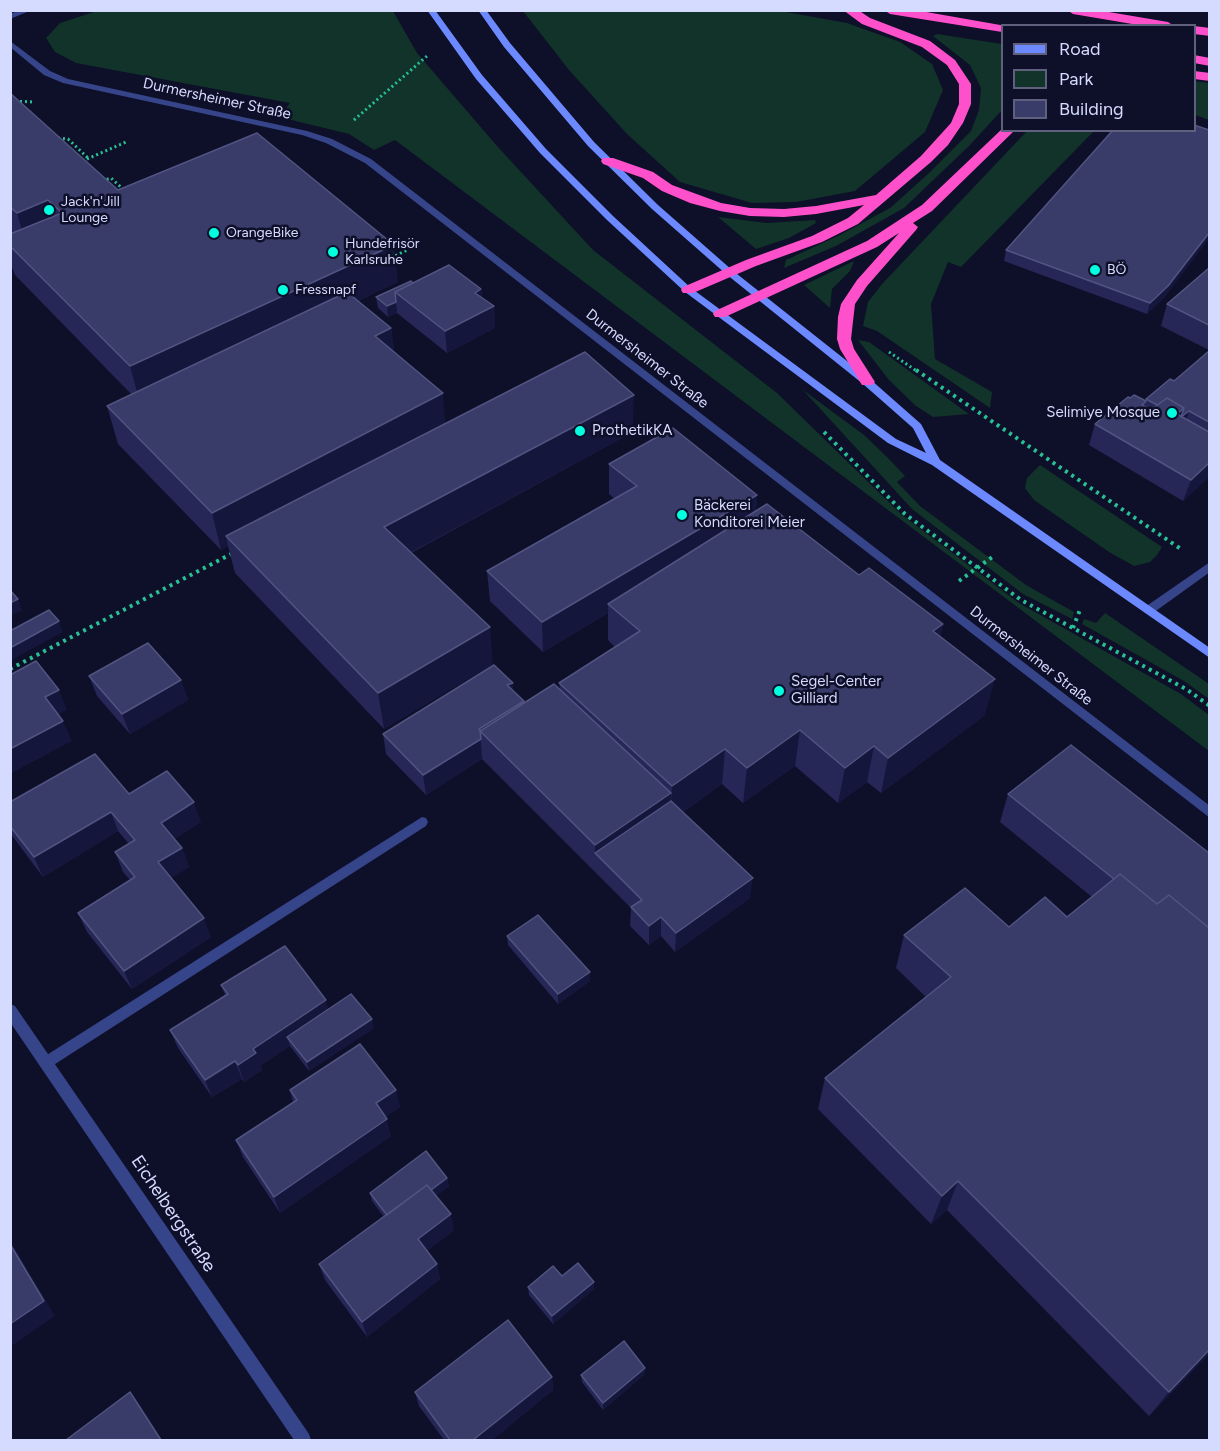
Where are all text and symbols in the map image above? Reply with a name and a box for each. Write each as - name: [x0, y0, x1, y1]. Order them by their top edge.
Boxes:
- legend: [1001, 24, 1196, 132]
- text: Road: [1059, 38, 1100, 60]
- text: Park: [1059, 68, 1093, 90]
- street label: Durmersheimer Straße: [141, 75, 293, 123]
- text: Building: [1059, 98, 1124, 120]
- place label: Jack'n'Jill Lounge: [61, 194, 120, 226]
- marker: Jack'n'Jill Lounge: [42, 203, 56, 217]
- place label: OrangeBike: [226, 225, 298, 241]
- marker: OrangeBike: [207, 226, 221, 240]
- place label: Hundefrisör Karlsruhe: [345, 236, 420, 268]
- marker: Hundefrisör Karlsruhe: [326, 245, 340, 259]
- place label: BÖ: [1107, 262, 1126, 278]
- marker: BÖ: [1088, 263, 1102, 277]
- place label: Fressnapf: [295, 282, 356, 298]
- marker: Fressnapf: [276, 283, 290, 297]
- street label: Durmersheimer Straße: [582, 305, 712, 413]
- place label: Selimiye Mosque: [1046, 404, 1160, 422]
- marker: Selimiye Mosque: [1165, 406, 1179, 420]
- place label: ProthetikKA: [592, 422, 672, 440]
- marker: ProthetikKA: [573, 424, 587, 438]
- place label: Bäckerei Konditorei Meier: [694, 497, 805, 532]
- marker: Bäckerei Konditorei Meier: [675, 508, 689, 522]
- street label: Durmersheimer Straße: [966, 602, 1096, 710]
- place label: Segel-Center Gilliard: [791, 673, 881, 708]
- marker: Segel-Center Gilliard: [772, 684, 786, 698]
- street label: Eichelbergstraße: [126, 1152, 220, 1276]

